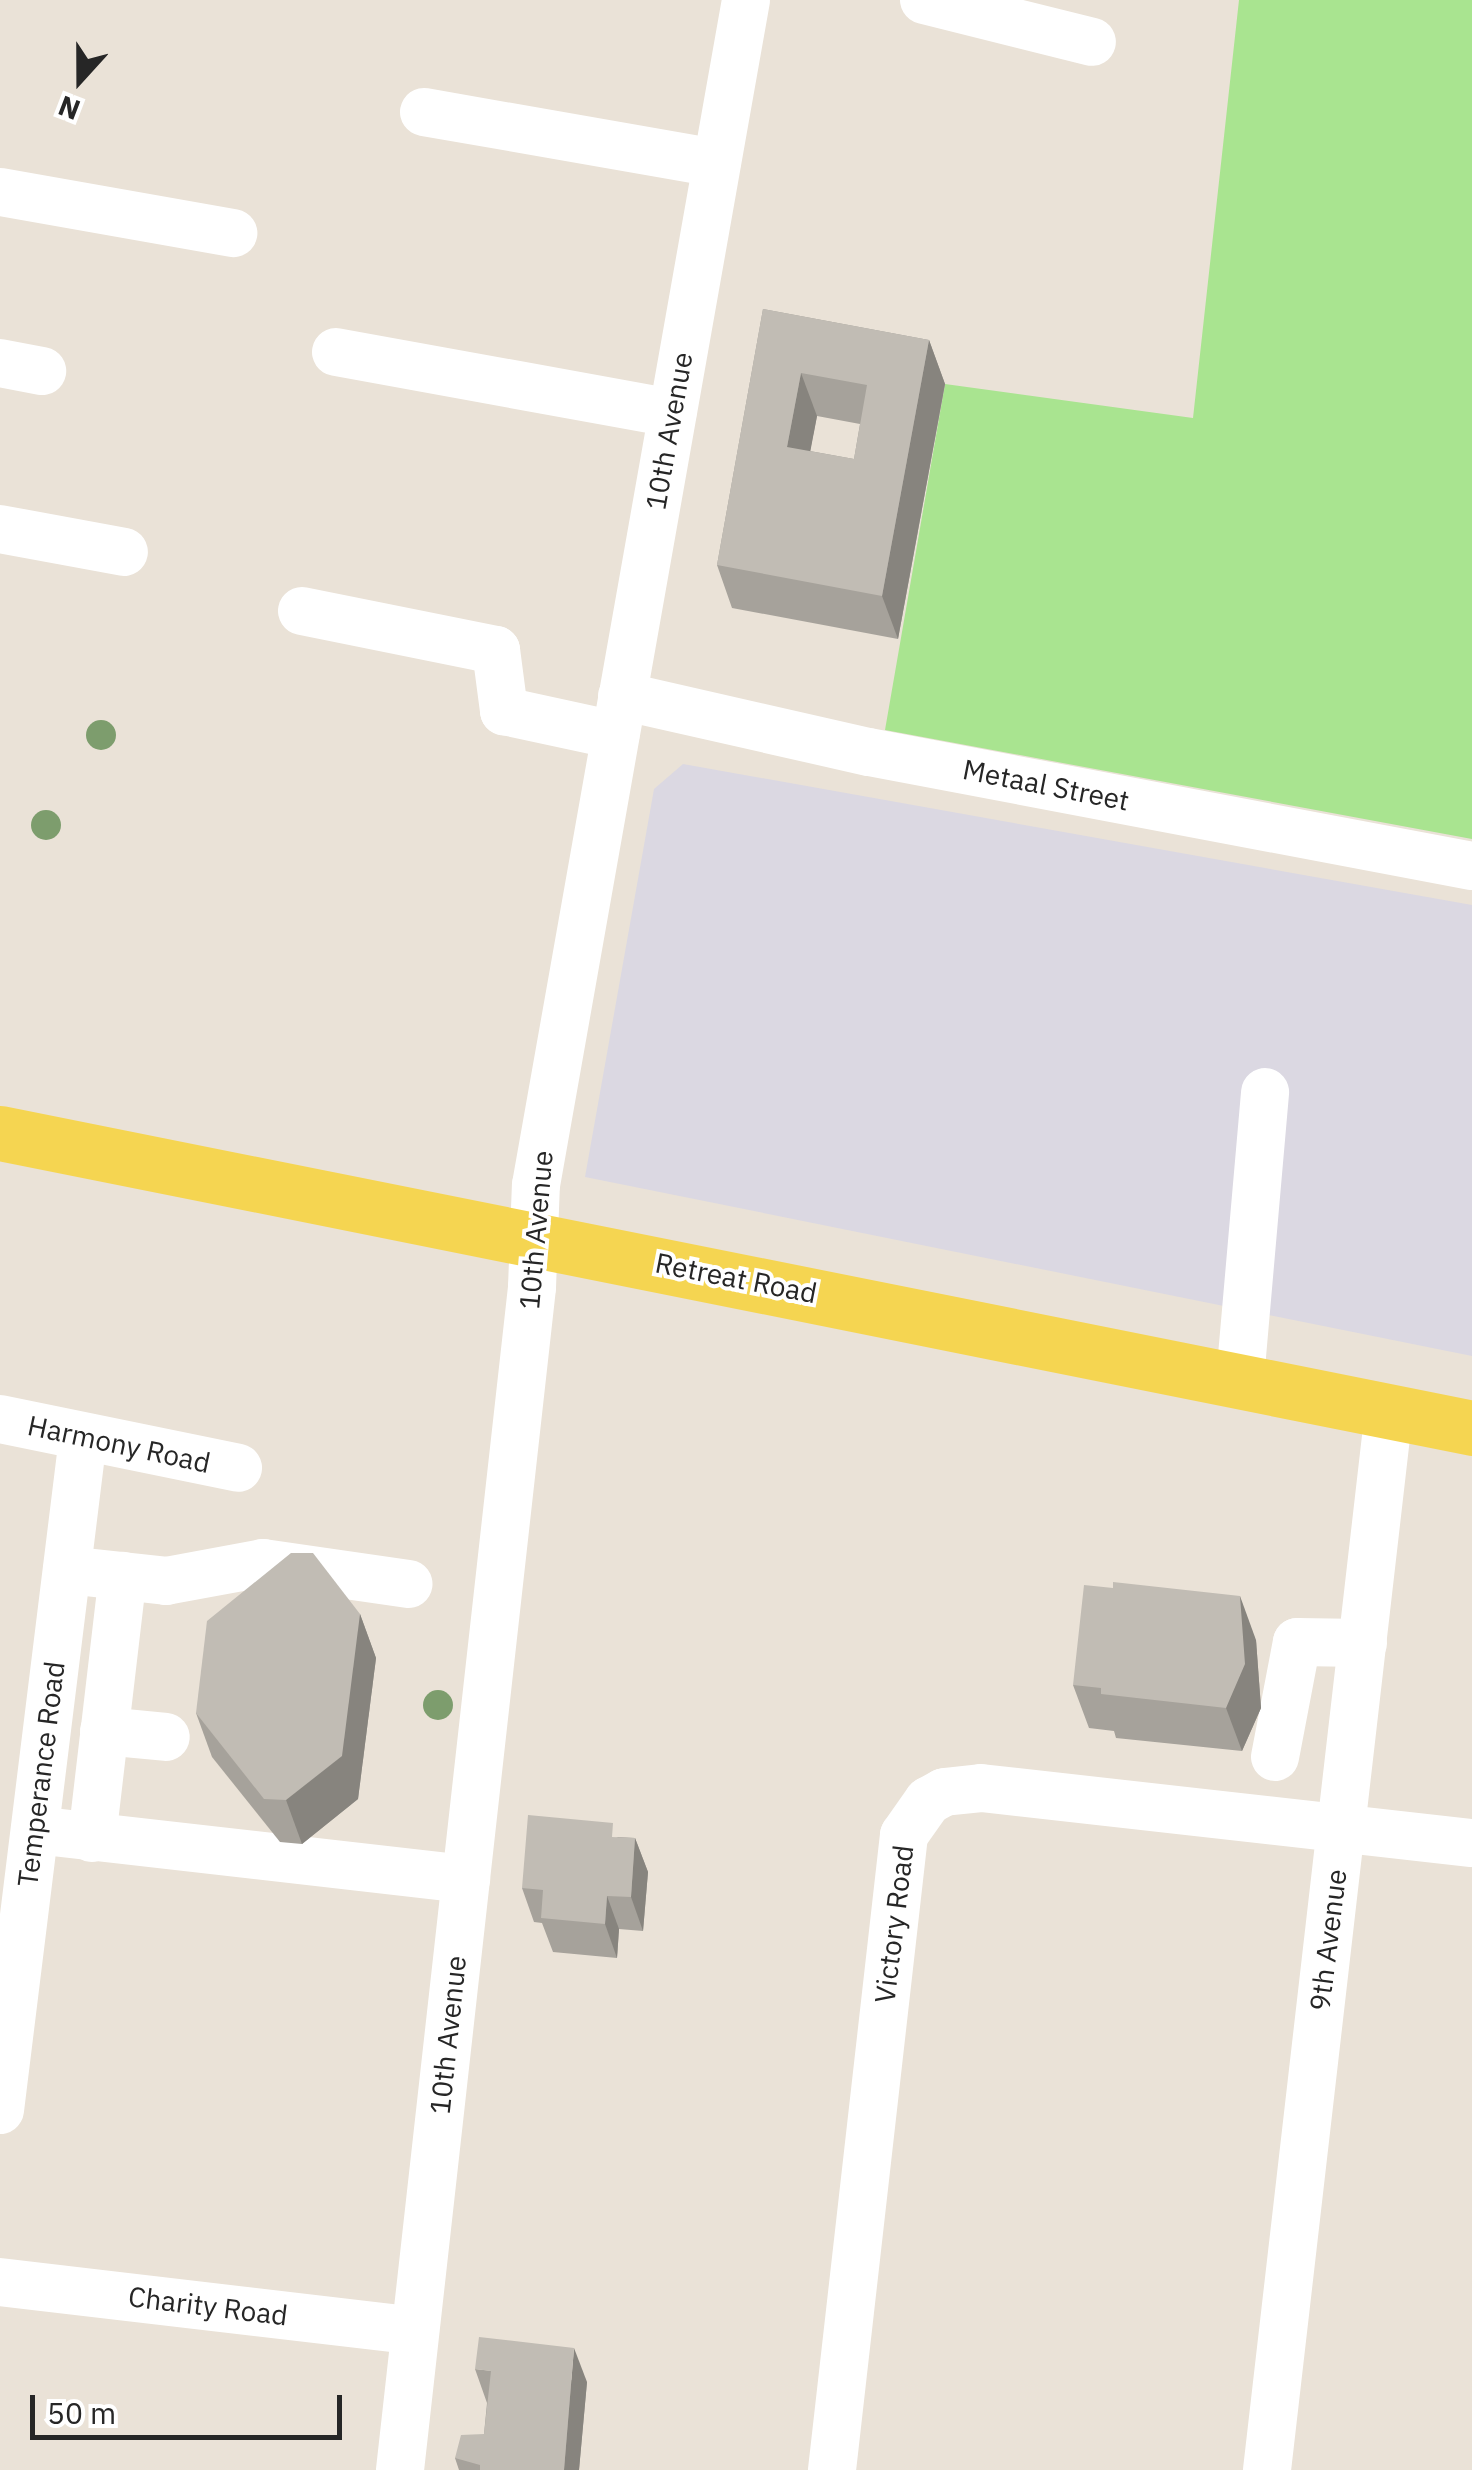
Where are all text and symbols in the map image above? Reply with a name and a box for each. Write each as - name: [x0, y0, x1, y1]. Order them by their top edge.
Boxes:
- north arrow: [30, 30, 130, 130]
- text: N: [53, 88, 85, 129]
- street label: 10th Avenue: [639, 350, 699, 512]
- street label: Metaal Street: [960, 752, 1132, 818]
- street label: 10th Avenue: [512, 1149, 560, 1311]
- street label: Retreat Road: [652, 1246, 820, 1310]
- street label: Harmony Road: [25, 1408, 213, 1480]
- street label: Temperance Road: [10, 1659, 72, 1889]
- street label: Victory Road: [868, 1843, 920, 2005]
- street label: 9th Avenue: [1303, 1867, 1353, 2013]
- street label: 10th Avenue: [423, 1954, 473, 2116]
- street label: Charity Road: [126, 2280, 290, 2332]
- scale bar: [35, 2375, 348, 2437]
- text: 50 m: [47, 2393, 116, 2432]

